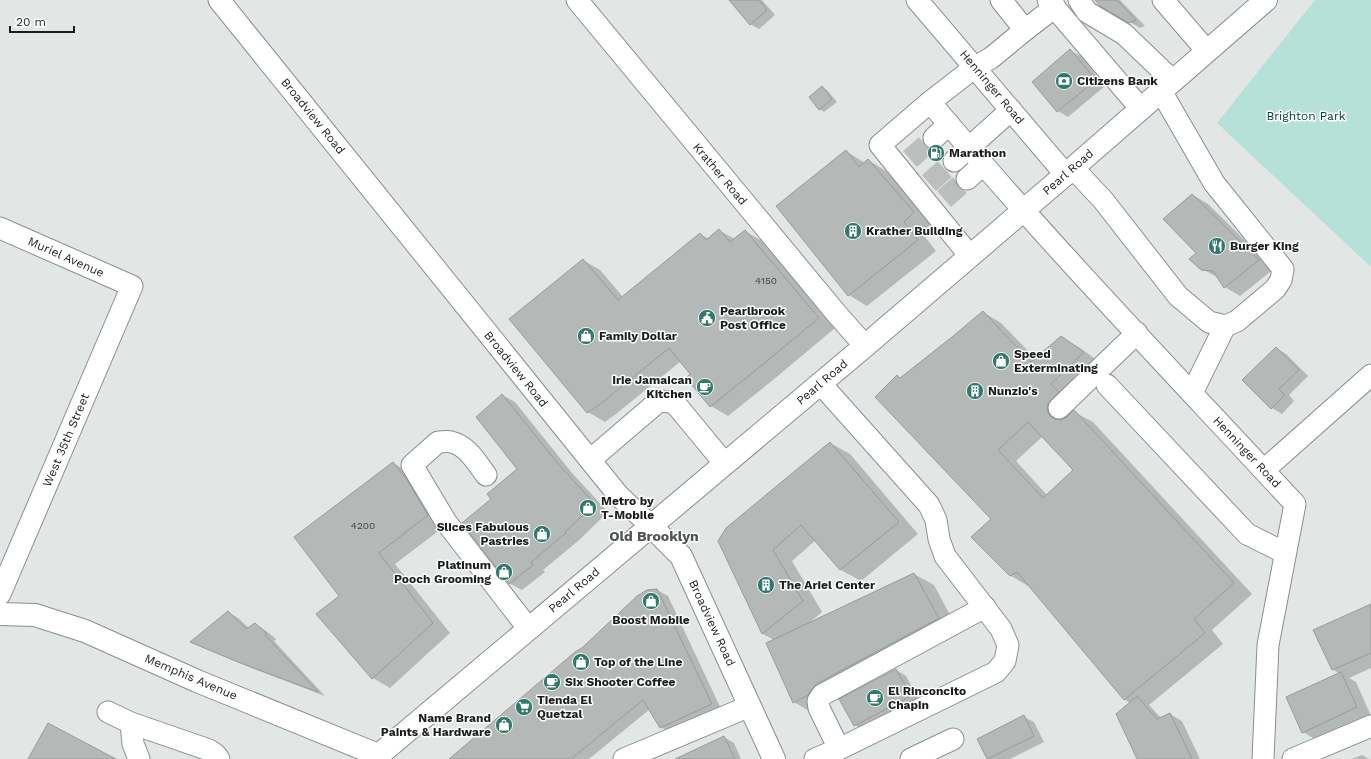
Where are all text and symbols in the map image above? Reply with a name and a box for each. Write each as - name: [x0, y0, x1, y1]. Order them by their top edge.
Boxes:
- scale bar: [10, 8, 74, 34]
- text: 20 m: [16, 15, 46, 29]
- street label: Henninger Road: [957, 47, 1027, 127]
- bank icon: Citizens Bank: [1054, 71, 1074, 91]
- place label: Citizens Bank: [1077, 74, 1158, 88]
- street label: Broadview Road: [278, 75, 348, 157]
- park label: Brighton Park: [1266, 109, 1346, 123]
- street label: Krather Road: [690, 140, 750, 208]
- fuel station icon: Marathon: [926, 143, 946, 163]
- place label: Marathon: [949, 146, 1006, 160]
- street label: Pearl Road: [1040, 146, 1096, 198]
- building icon: Krather Building: [843, 221, 863, 241]
- place label: Krather Building: [866, 224, 963, 238]
- street label: Muriel Avenue: [26, 234, 106, 280]
- restaurant icon: Burger King: [1207, 236, 1227, 256]
- place label: Burger King: [1230, 239, 1299, 253]
- house number: 4150: [755, 275, 777, 286]
- place label: Pearlbrook Post Office: [720, 304, 786, 332]
- public building icon: Pearlbrook Post Office: [697, 308, 717, 328]
- shop icon: Family Dollar: [576, 326, 596, 346]
- street label: Broadview Road: [481, 328, 551, 410]
- place label: Family Dollar: [599, 329, 678, 343]
- place label: Speed Exterminating: [1014, 347, 1098, 375]
- shop icon: Speed Exterminating: [991, 351, 1011, 371]
- street label: Pearl Road: [794, 357, 850, 407]
- place label: Irie Jamaican Kitchen: [612, 373, 692, 401]
- cafe icon: Irie Jamaican Kitchen: [695, 377, 715, 397]
- building icon: Nunzio's: [965, 381, 985, 401]
- place label: Nunzio's: [988, 384, 1038, 398]
- street label: West 35th Street: [40, 391, 92, 489]
- street label: Henninger Road: [1210, 413, 1284, 491]
- place label: Metro by T-Mobile: [601, 494, 654, 522]
- shop icon: Metro by T-Mobile: [578, 498, 598, 518]
- house number: 4200: [351, 520, 375, 531]
- place label: Slices Fabulous Pastries: [437, 520, 530, 548]
- shop icon: Slices Fabulous Pastries: [532, 524, 552, 544]
- district label: Old Brooklyn: [609, 528, 699, 544]
- place label: Platinum Pooch Grooming: [394, 558, 491, 586]
- shop icon: Platinum Pooch Grooming: [494, 562, 514, 582]
- street label: Pearl Road: [546, 565, 602, 615]
- building icon: The Ariel Center: [756, 575, 776, 595]
- street label: Broadview Road: [686, 578, 738, 668]
- place label: The Ariel Center: [779, 578, 876, 592]
- shop icon: Boost Mobile: [641, 591, 661, 611]
- place label: Boost Mobile: [612, 613, 690, 627]
- street label: Memphis Avenue: [143, 651, 239, 703]
- shop icon: Top of the Line: [571, 652, 591, 672]
- place label: Top of the Line: [594, 655, 683, 669]
- cafe icon: Six Shooter Coffee: [542, 672, 562, 692]
- place label: Six Shooter Coffee: [565, 675, 676, 689]
- place label: El Rinconcito Chapin: [888, 684, 966, 712]
- cafe icon: El Rinconcito Chapin: [865, 688, 885, 708]
- place label: Tienda El Quetzal: [537, 693, 592, 721]
- supermarket icon: Tienda El Quetzal: [514, 697, 534, 717]
- place label: Name Brand Paints & Hardware: [381, 711, 491, 739]
- shop icon: Name Brand Paints & Hardware: [494, 715, 514, 735]

